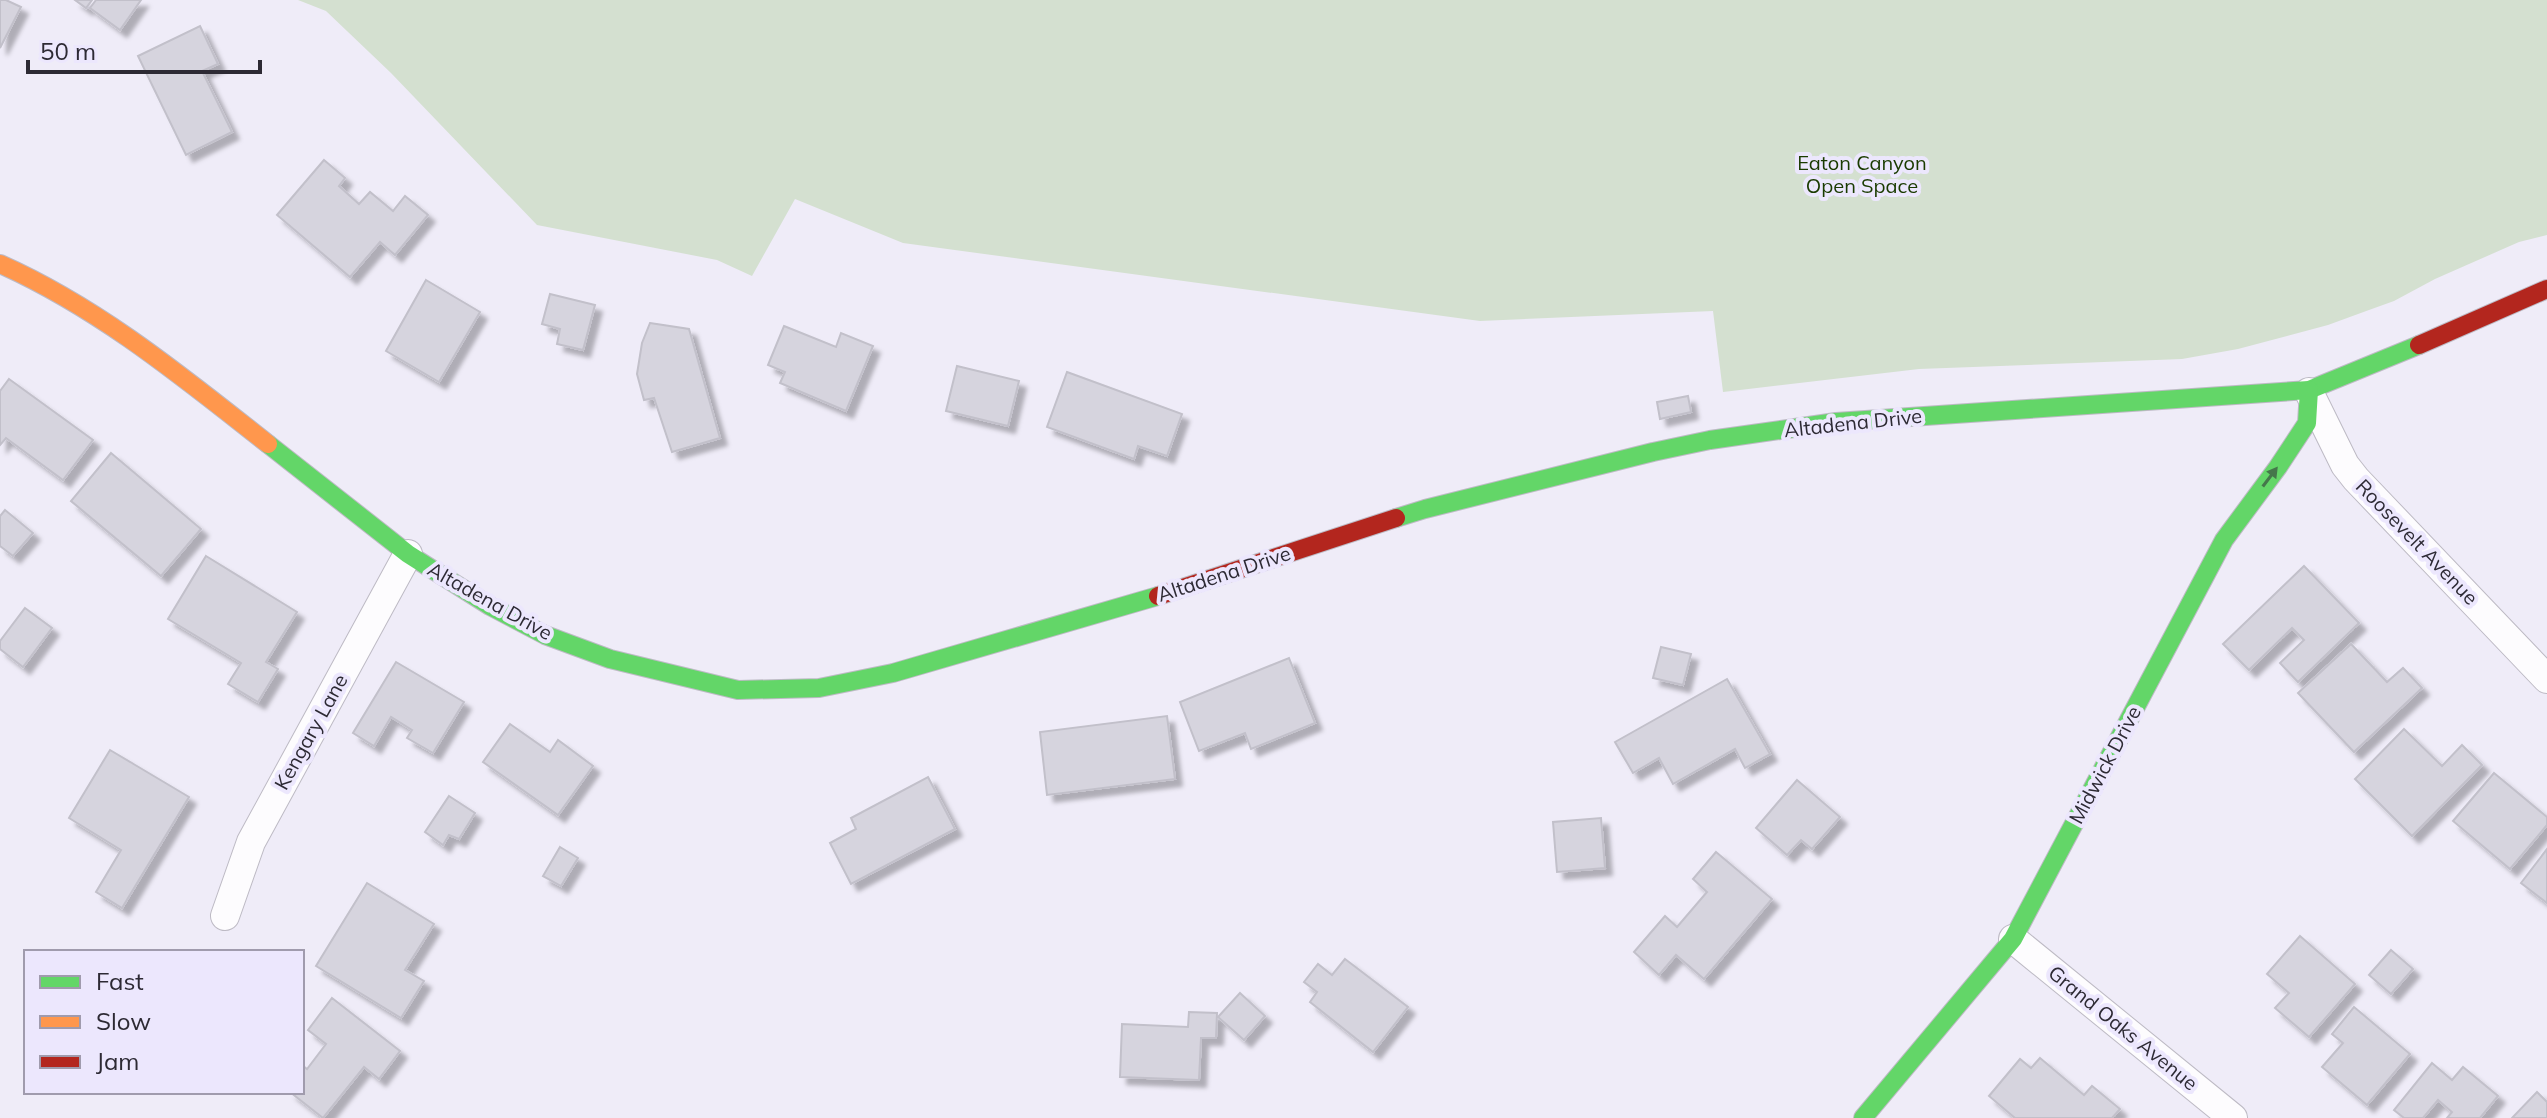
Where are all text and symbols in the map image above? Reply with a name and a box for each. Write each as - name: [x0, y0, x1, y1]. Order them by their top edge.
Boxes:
- scale bar: [28, 24, 260, 74]
- text: 50 m: [40, 36, 96, 66]
- park label: Eaton Canyon Open Space: [1797, 150, 1927, 198]
- street label: Altadena Drive: [1783, 403, 1923, 442]
- one-way arrow: [2262, 467, 2278, 488]
- street label: Roosevelt Avenue: [2351, 474, 2484, 610]
- street label: Altadena Drive: [1154, 540, 1294, 607]
- street label: Altadena Drive: [424, 556, 557, 645]
- street label: Kengary Lane: [269, 670, 353, 794]
- street label: Midwick Drive: [2063, 702, 2146, 828]
- legend: [24, 950, 304, 1094]
- street label: Grand Oaks Avenue: [2044, 960, 2203, 1096]
- text: Fast: [96, 966, 144, 996]
- text: Slow: [96, 1006, 151, 1036]
- text: Jam: [96, 1046, 139, 1076]

